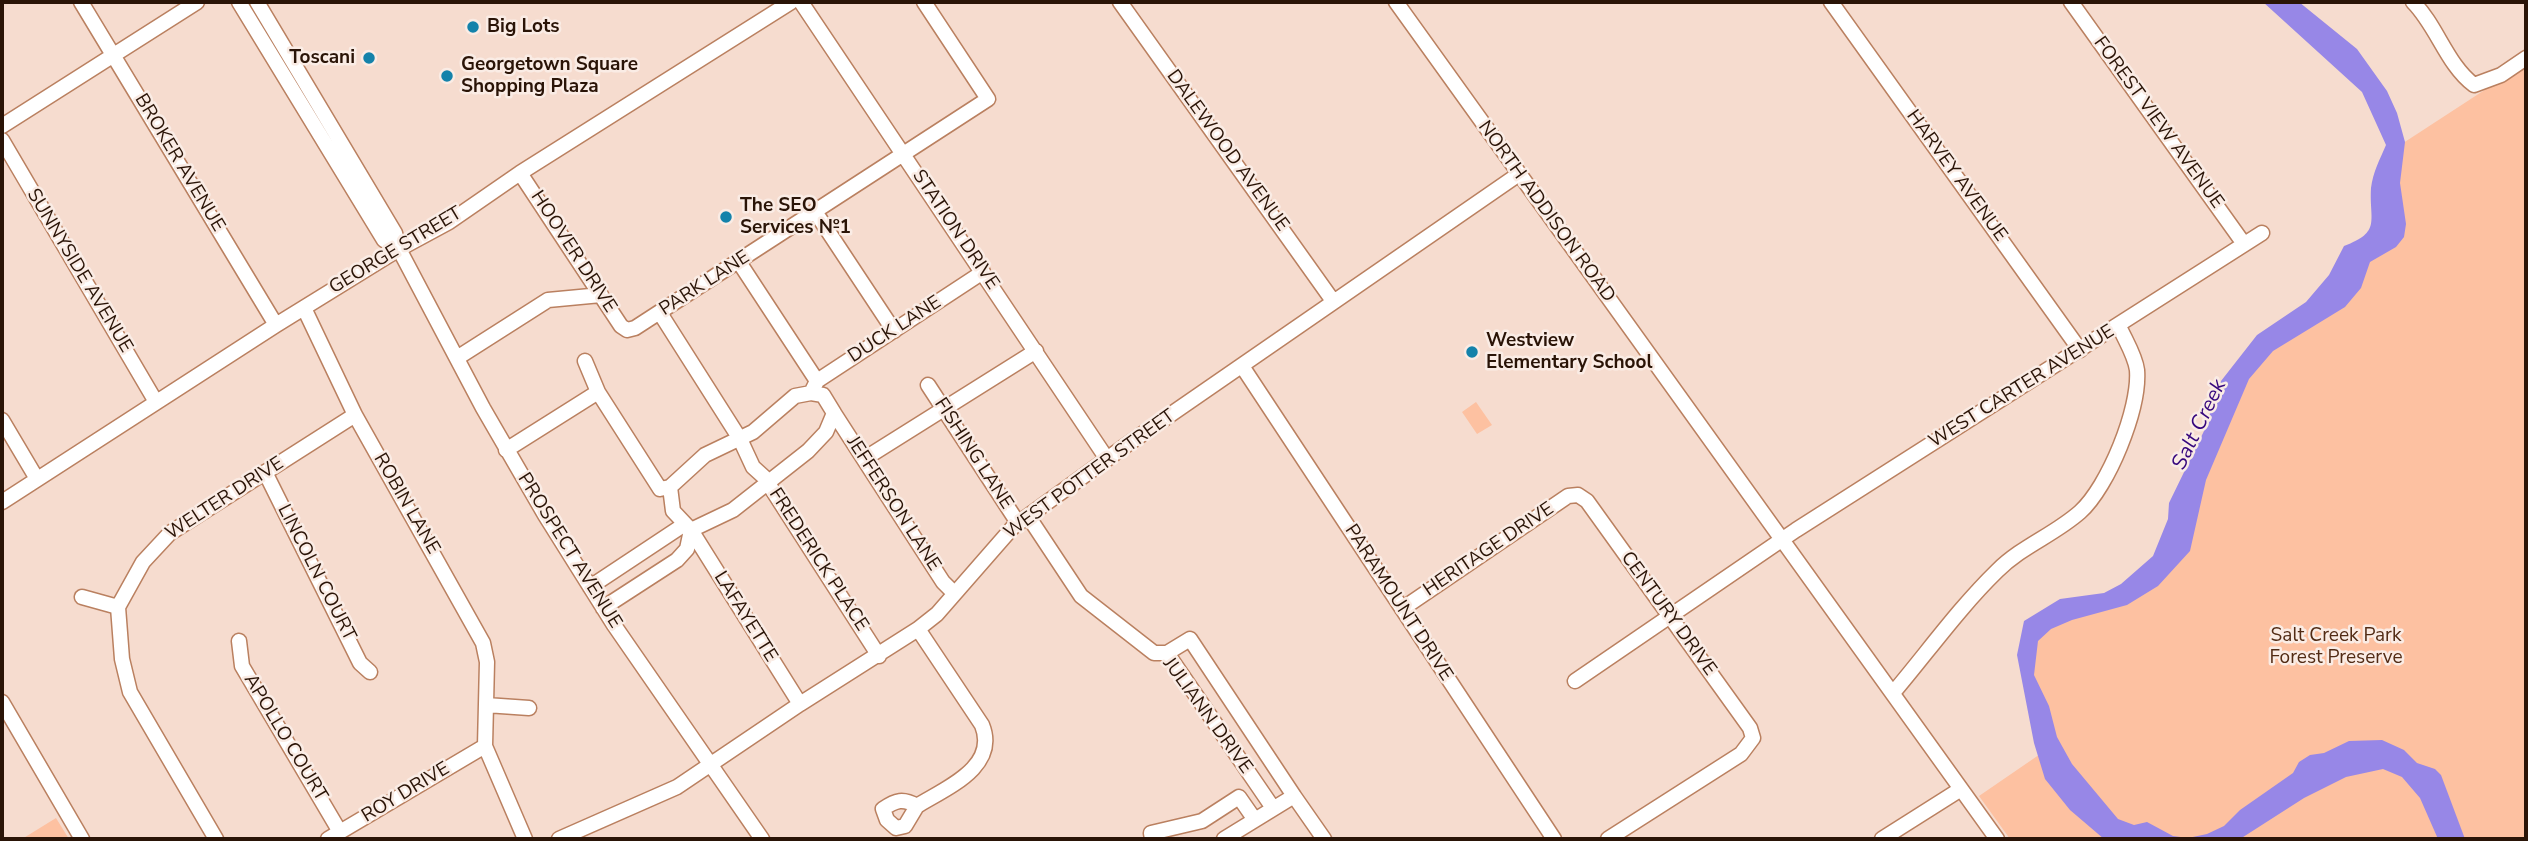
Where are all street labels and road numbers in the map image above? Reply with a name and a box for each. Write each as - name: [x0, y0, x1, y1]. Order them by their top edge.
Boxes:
- street label: FOREST VIEW AVENUE: [2088, 33, 2228, 213]
- street label: DALEWOOD AVENUE: [1161, 66, 1293, 236]
- street label: BROKER AVENUE: [129, 90, 229, 236]
- street label: HARVEY AVENUE: [1901, 106, 2011, 246]
- street label: NORTH ADDISON ROAD: [1472, 117, 1620, 307]
- street label: STATION DRIVE: [907, 166, 1003, 294]
- street label: SUNNYSIDE AVENUE: [21, 185, 137, 357]
- street label: HOOVER DRIVE: [525, 187, 621, 317]
- street label: GEORGE STREET: [326, 202, 466, 300]
- street label: PARK LANE: [656, 246, 754, 322]
- street label: DUCK LANE: [844, 291, 946, 369]
- street label: WEST CARTER AVENUE: [1925, 321, 2119, 453]
- street label: FISHING LANE: [929, 394, 1017, 514]
- street label: WEST POTTER STREET: [1000, 405, 1180, 545]
- street label: JEFFERSON LANE: [841, 432, 945, 576]
- street label: ROBIN LANE: [368, 449, 444, 559]
- street label: WELTER DRIVE: [162, 452, 288, 546]
- street label: PROSPECT AVENUE: [512, 469, 626, 633]
- street label: FREDERICK PLACE: [763, 484, 873, 636]
- street label: HERITAGE DRIVE: [1419, 498, 1559, 602]
- street label: LINCOLN COURT: [272, 501, 360, 645]
- street label: PARAMOUNT DRIVE: [1339, 521, 1457, 685]
- street label: CENTURY DRIVE: [1615, 548, 1721, 680]
- street label: LAFAYETTE: [708, 568, 782, 666]
- street label: JULIANN DRIVE: [1157, 654, 1257, 778]
- street label: APOLLO COURT: [238, 670, 332, 806]
- street label: ROY DRIVE: [358, 758, 454, 828]

